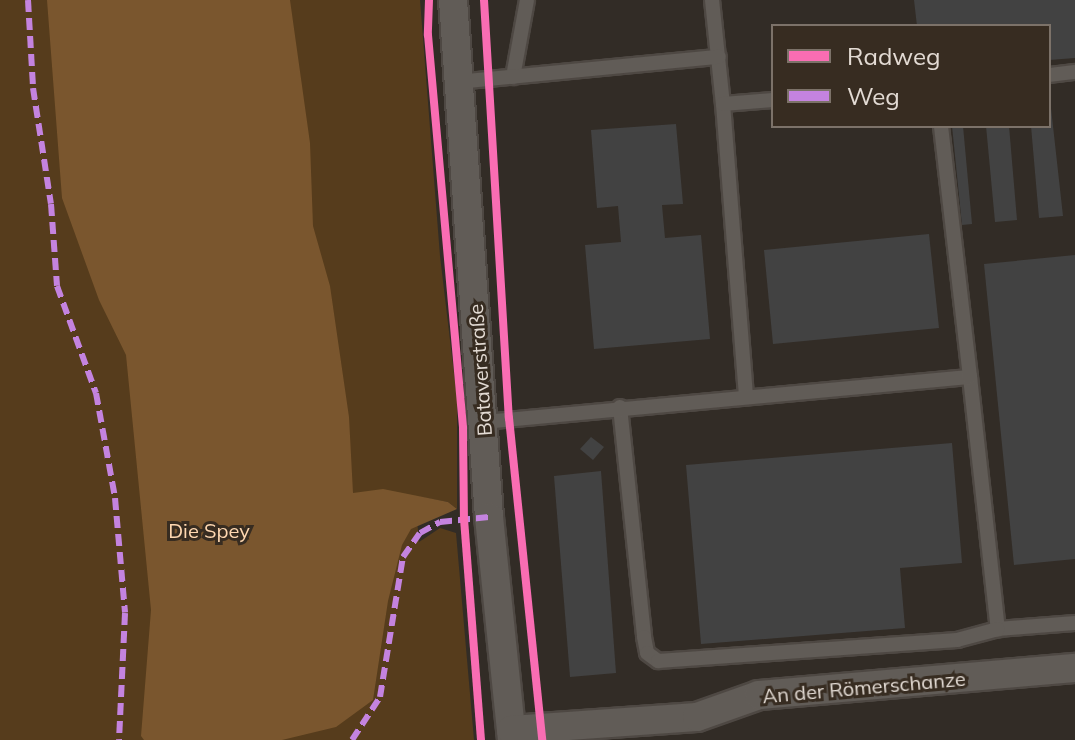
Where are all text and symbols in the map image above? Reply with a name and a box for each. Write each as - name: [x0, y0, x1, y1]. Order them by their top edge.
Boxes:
- legend: [771, 24, 1051, 128]
- text: Radweg: [847, 41, 941, 71]
- text: Weg: [847, 81, 900, 111]
- street label: Bataverstraße: [463, 303, 497, 437]
- park label: Die Spey: [168, 518, 250, 542]
- street label: An der Römerschanze: [761, 666, 967, 708]

